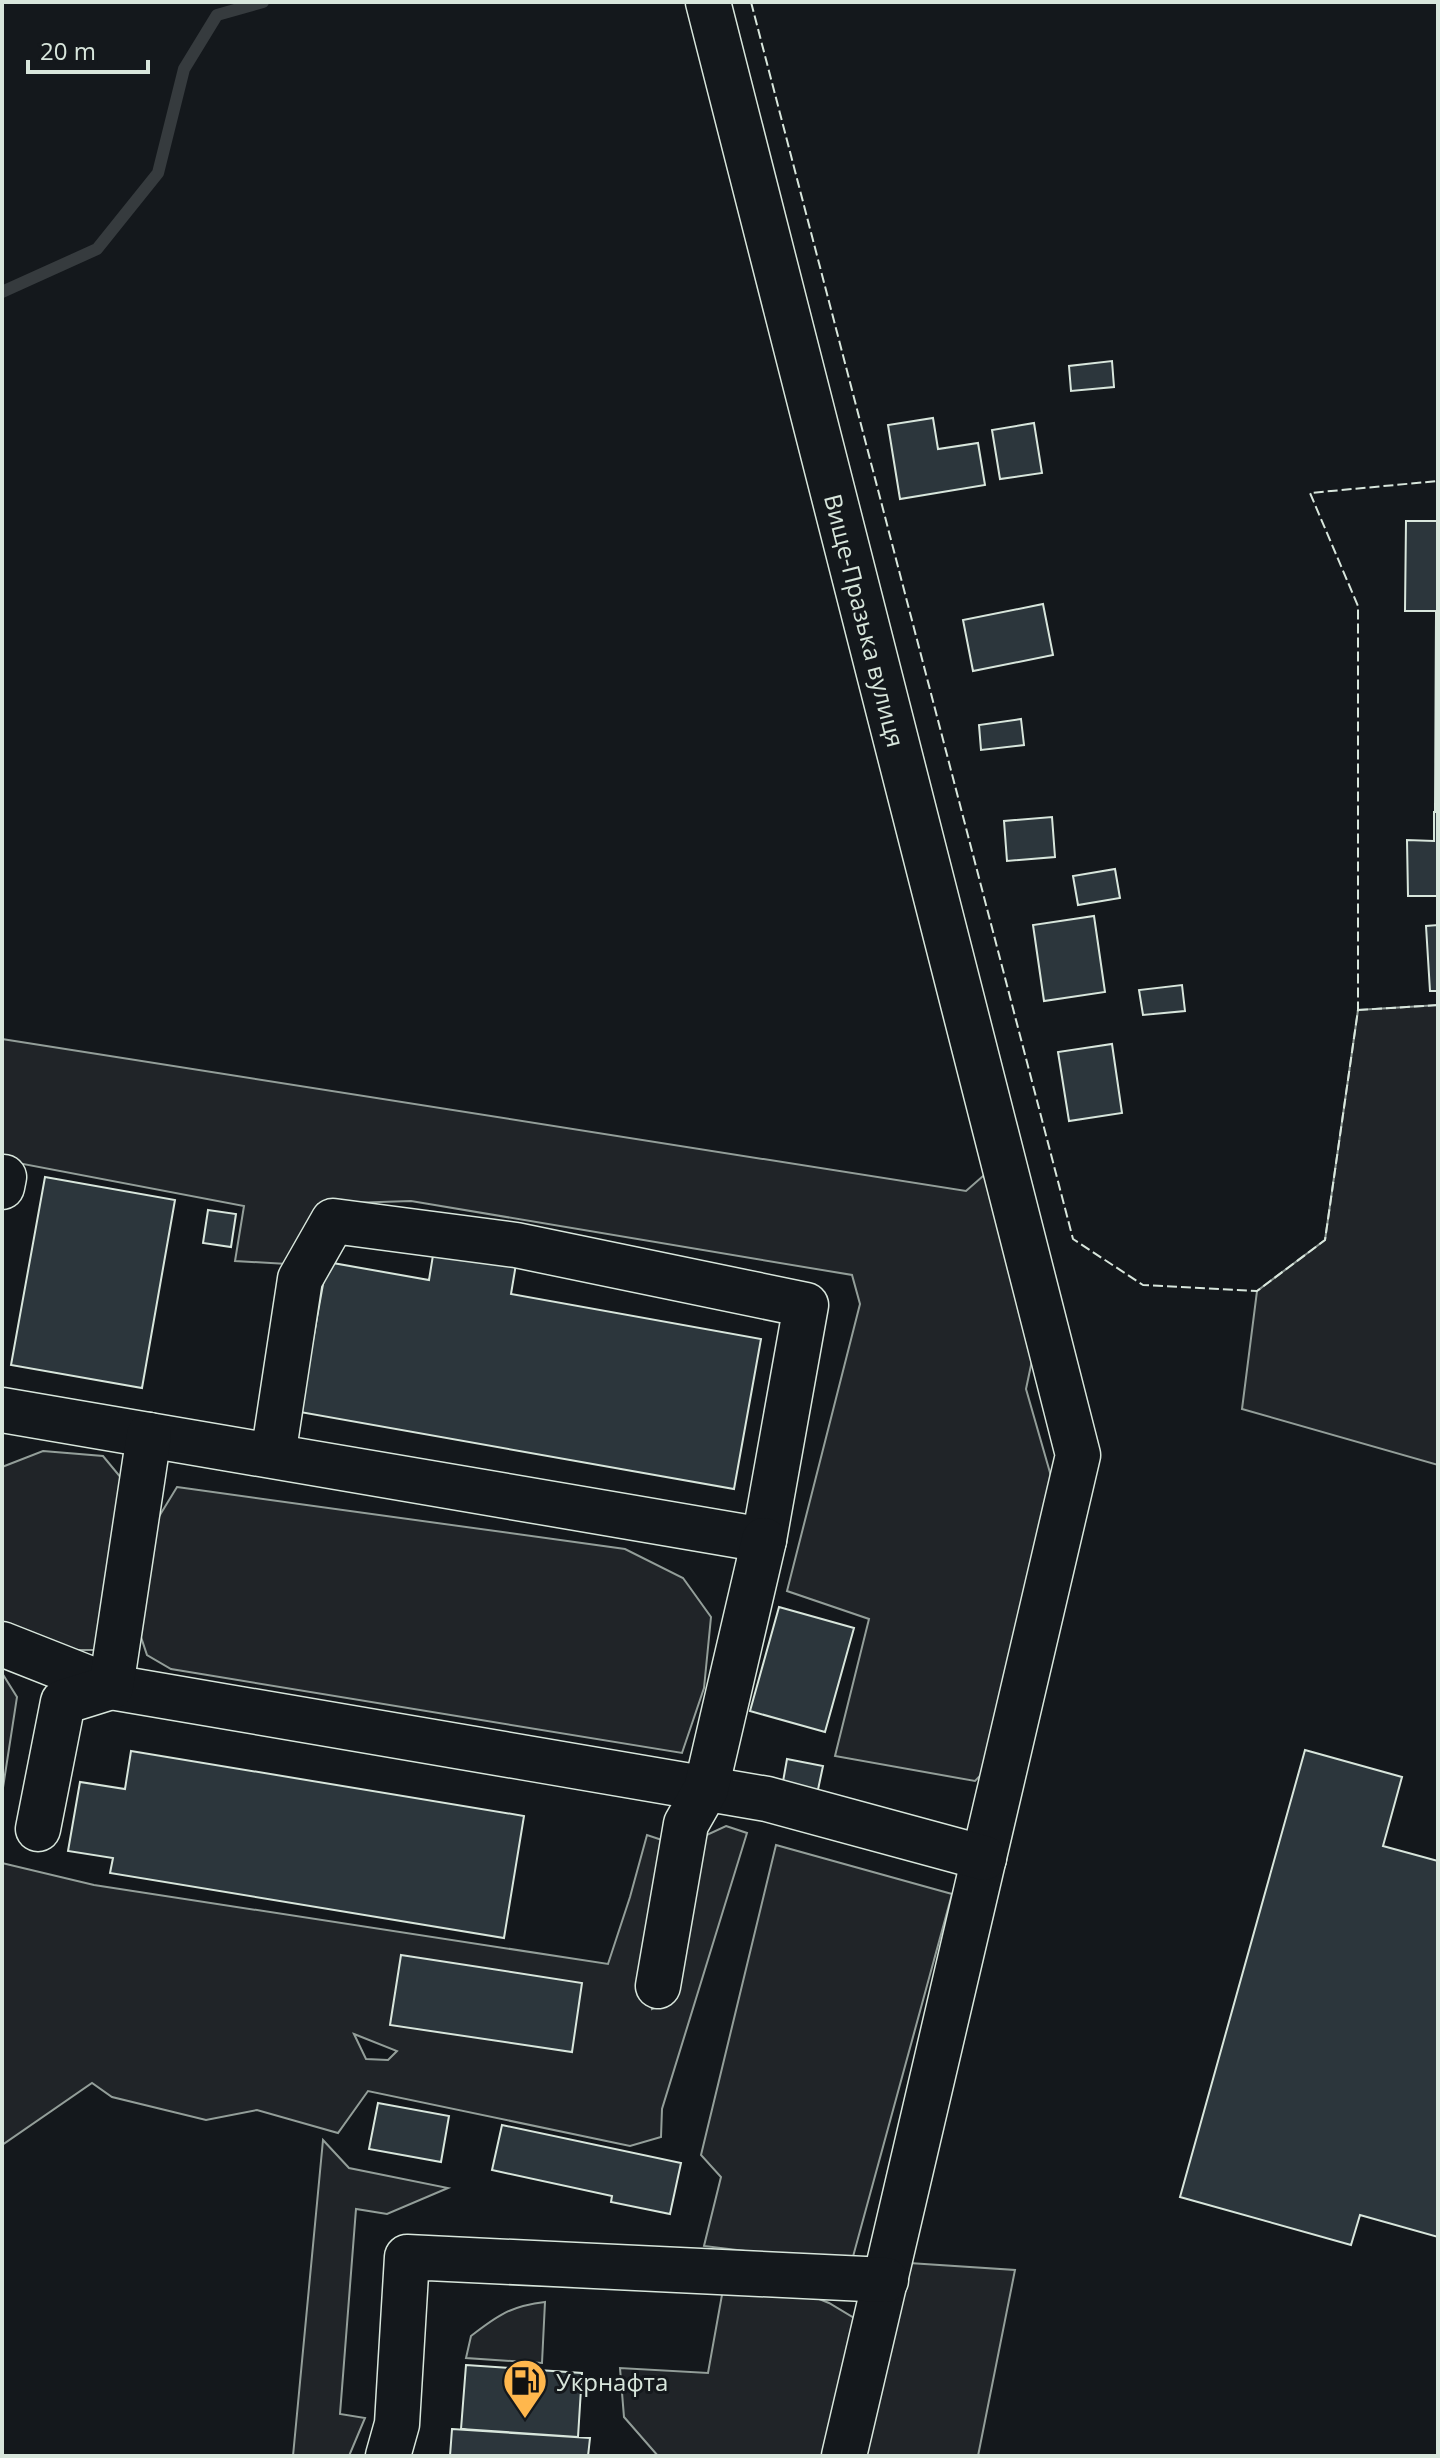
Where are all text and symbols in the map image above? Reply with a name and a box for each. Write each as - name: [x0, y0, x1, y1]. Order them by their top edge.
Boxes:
- scale bar: [28, 24, 148, 74]
- text: 20 m: [40, 34, 96, 67]
- street label: Вище-Празька вулиця: [817, 490, 914, 750]
- fuel station icon: Укрнафта: [501, 2357, 549, 2420]
- place label: Укрнафта: [556, 2365, 668, 2398]

